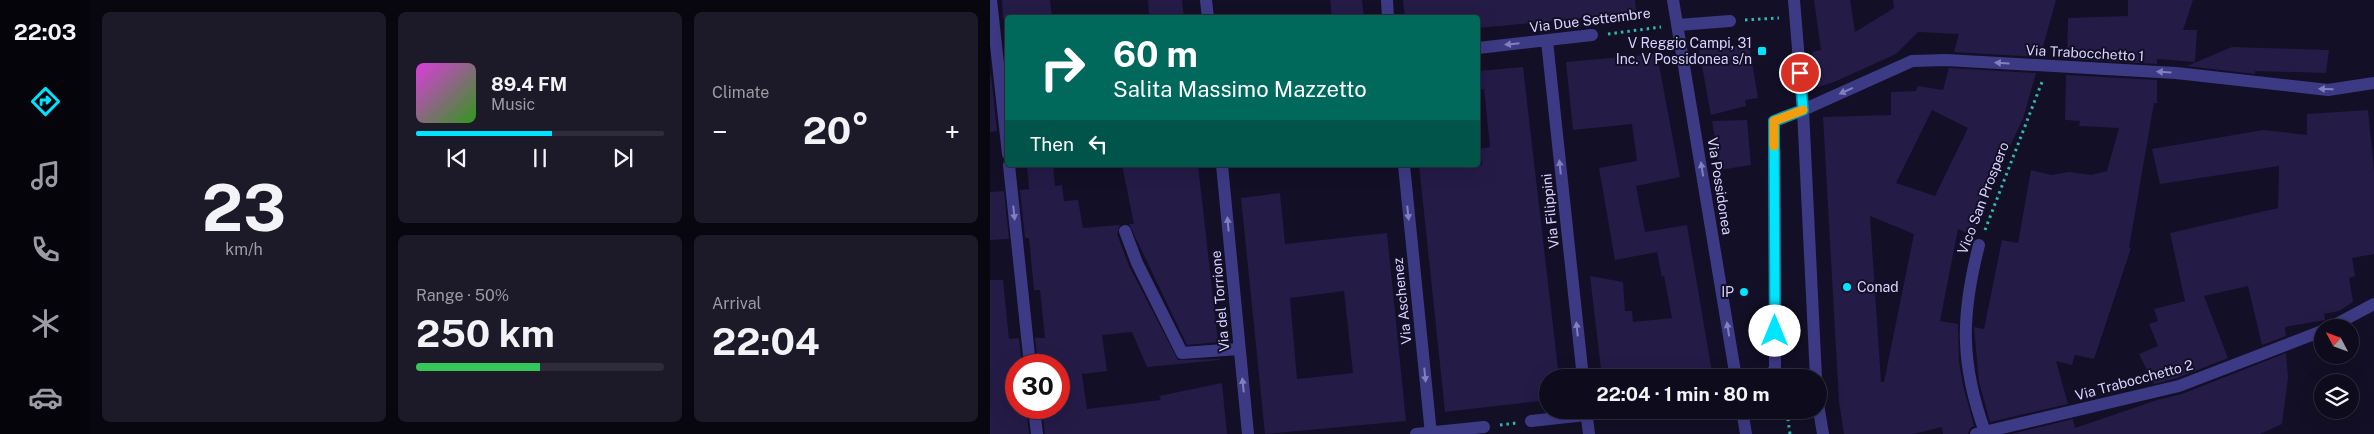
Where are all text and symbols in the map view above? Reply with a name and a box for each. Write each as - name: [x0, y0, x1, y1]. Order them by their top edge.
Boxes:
- street label: Via Due Settembre: [1529, 5, 1651, 35]
- text: 22:03: [14, 19, 76, 45]
- text: 60 m: [1113, 34, 1198, 75]
- icon: right: [1030, 35, 1095, 100]
- place label: V Reggio Campi, 31 Inc. V Possidonea s/n: [1616, 35, 1752, 67]
- one-way arrow: [1504, 40, 1520, 48]
- street label: Via Trabocchetto 1: [2025, 42, 2145, 64]
- marker: V Reggio Campi, 31 Inc. V Possidonea s/n: [1756, 45, 1768, 57]
- pin: [1779, 52, 1821, 94]
- one-way arrow: [1994, 58, 2010, 66]
- icon: arrive: [1786, 59, 1814, 87]
- one-way arrow: [2156, 68, 2172, 76]
- text: 89.4 FM: [491, 73, 567, 95]
- text: Salita Massimo Mazzetto: [1113, 76, 1367, 102]
- text: Climate: [712, 83, 769, 102]
- icon: directions: [28, 84, 63, 119]
- one-way arrow: [2317, 84, 2333, 92]
- one-way arrow: [1839, 88, 1853, 96]
- text: Music: [491, 95, 535, 114]
- text: 20°: [803, 108, 869, 153]
- text: −: [712, 115, 728, 148]
- text: +: [944, 115, 960, 148]
- icon: left: [1084, 130, 1112, 158]
- text: Then: [1030, 133, 1074, 155]
- street label: Via Possidonea: [1704, 136, 1736, 236]
- street label: Vico San Prospero: [1954, 140, 2012, 256]
- icon: previous: [443, 144, 471, 172]
- icon: pause: [526, 144, 554, 172]
- icon: next: [609, 144, 637, 172]
- icon: music: [28, 158, 63, 193]
- one-way arrow: [1556, 159, 1564, 175]
- one-way arrow: [1697, 161, 1705, 177]
- text: 23: [202, 169, 286, 246]
- street label: Via Filippini: [1538, 173, 1562, 249]
- one-way arrow: [1010, 206, 1018, 222]
- one-way arrow: [1405, 206, 1413, 222]
- one-way arrow: [1223, 215, 1231, 231]
- icon: phone: [28, 232, 63, 267]
- text: km/h: [225, 240, 263, 259]
- street label: Via del Torrione: [1208, 250, 1232, 352]
- street label: Via Aschenez: [1389, 257, 1414, 345]
- place label: Conad: [1857, 279, 1899, 295]
- marker: Conad: [1841, 281, 1853, 293]
- place label: IP: [1721, 284, 1734, 300]
- text: Range · 50%: [416, 286, 509, 305]
- marker: IP: [1738, 286, 1750, 298]
- text: Arrival: [712, 294, 761, 313]
- position arrow: [1748, 304, 1800, 356]
- icon: climate: [28, 306, 63, 341]
- text: 250 km: [416, 311, 555, 356]
- text: 22:04: [712, 319, 820, 364]
- north arrow: [2314, 319, 2359, 364]
- map controls: [2314, 319, 2359, 419]
- one-way arrow: [1573, 321, 1581, 337]
- one-way arrow: [1724, 321, 1732, 337]
- speed limit sign: 30: [1005, 354, 1070, 419]
- street label: Via Trabocchetto 2: [2073, 357, 2195, 403]
- one-way arrow: [1421, 367, 1429, 383]
- button: layers: [2314, 374, 2359, 419]
- one-way arrow: [1239, 377, 1247, 393]
- icon: car: [28, 380, 63, 415]
- text: 22:04 · 1 min · 80 m: [1597, 383, 1769, 405]

